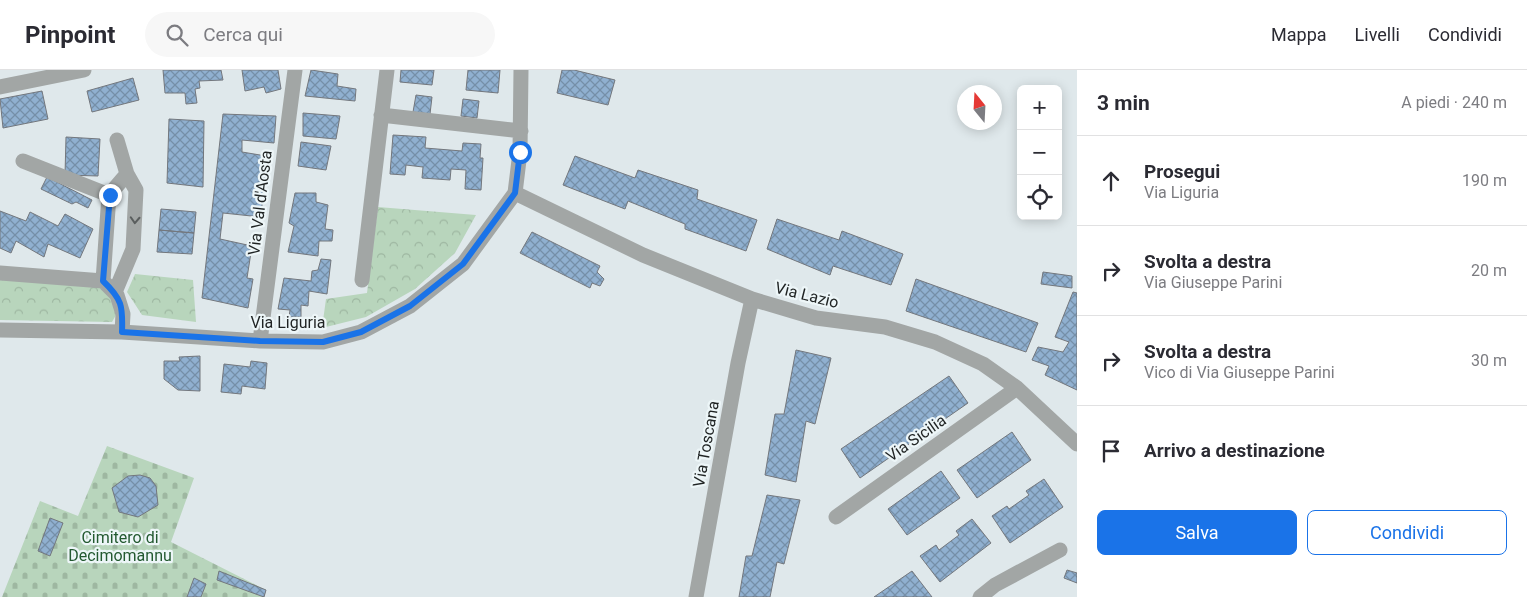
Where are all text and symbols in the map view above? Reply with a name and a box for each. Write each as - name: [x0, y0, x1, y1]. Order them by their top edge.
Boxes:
- search box: [145, 12, 495, 57]
- text: Pinpoint: [25, 21, 115, 49]
- icon: search: [163, 21, 191, 49]
- text: Cerca qui: [203, 23, 283, 46]
- text: Mappa: [1271, 24, 1327, 45]
- text: Livelli: [1355, 24, 1400, 45]
- text: Condividi: [1428, 24, 1502, 45]
- north arrow: [957, 85, 1002, 130]
- map controls: [1017, 85, 1062, 220]
- button: +: [1017, 85, 1062, 130]
- text: 3 min: [1097, 91, 1150, 115]
- text: A piedi · 240 m: [1401, 93, 1507, 112]
- button: −: [1017, 130, 1062, 175]
- route start: [509, 141, 532, 164]
- street label: Via Val d'Aosta: [244, 149, 276, 257]
- text: Prosegui: [1144, 160, 1220, 183]
- icon: ahead: [1097, 167, 1125, 195]
- text: 190 m: [1462, 171, 1507, 190]
- button: locate: [1017, 175, 1062, 220]
- text: Via Liguria: [1144, 183, 1219, 202]
- route end: [99, 184, 122, 207]
- one-way arrow: [129, 216, 140, 224]
- text: Svolta a destra: [1144, 250, 1271, 273]
- icon: right: [1097, 257, 1125, 285]
- text: 20 m: [1471, 261, 1507, 280]
- text: Via Giuseppe Parini: [1144, 273, 1282, 292]
- street label: Via Lazio: [773, 278, 841, 312]
- street label: Via Liguria: [250, 313, 326, 332]
- text: Svolta a destra: [1144, 340, 1271, 363]
- icon: right: [1097, 347, 1125, 375]
- text: 30 m: [1471, 351, 1507, 370]
- text: Vico di Via Giuseppe Parini: [1144, 363, 1335, 382]
- street label: Via Toscana: [689, 399, 723, 489]
- street label: Via Sicilia: [882, 410, 950, 466]
- icon: arrive: [1097, 437, 1125, 465]
- text: Arrivo a destinazione: [1144, 439, 1325, 462]
- button: Salva: [1097, 510, 1297, 555]
- button: Condividi: [1307, 510, 1507, 555]
- park label: Cimitero di Decimomannu: [68, 528, 172, 565]

